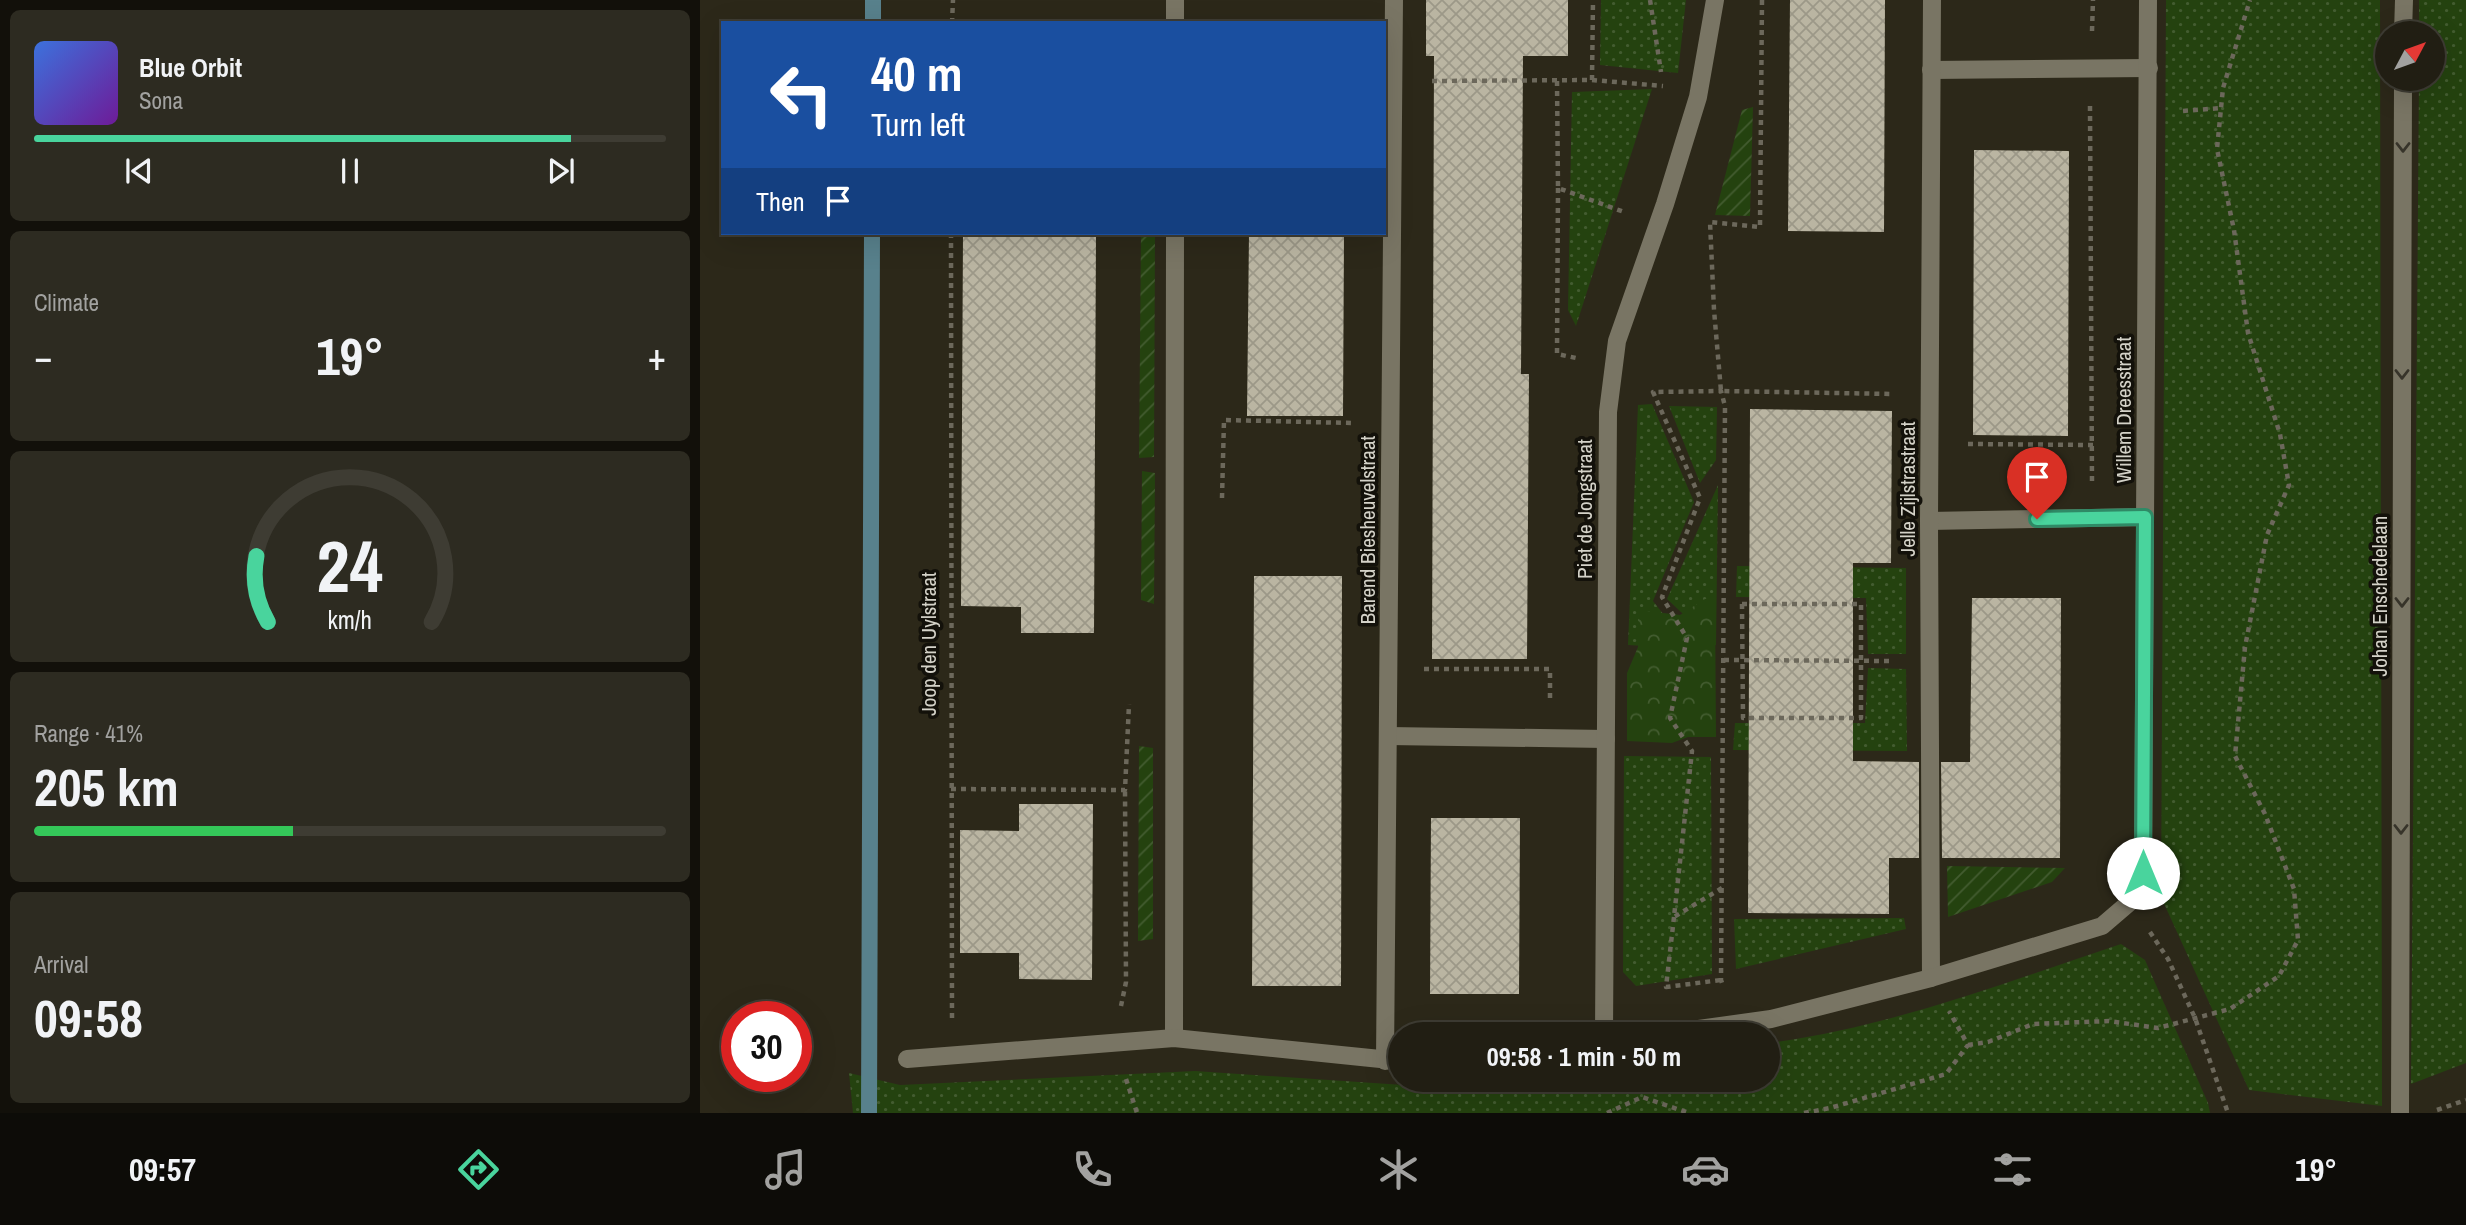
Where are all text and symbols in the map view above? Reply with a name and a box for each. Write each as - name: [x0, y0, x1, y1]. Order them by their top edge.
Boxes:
- north arrow: [2375, 21, 2445, 91]
- map controls: [2375, 21, 2445, 91]
- text: 40 m: [871, 40, 963, 106]
- icon: left: [756, 49, 847, 140]
- text: Blue Orbit: [139, 50, 242, 85]
- text: Sona: [139, 85, 183, 116]
- text: Turn left: [871, 103, 965, 146]
- one-way arrow: [2395, 142, 2411, 153]
- icon: previous: [120, 152, 158, 190]
- icon: pause: [331, 152, 369, 190]
- icon: next: [542, 152, 580, 190]
- icon: arrive: [819, 182, 857, 220]
- text: Then: [756, 184, 805, 219]
- text: Climate: [34, 287, 99, 318]
- text: 19°: [316, 321, 384, 391]
- text: −: [34, 331, 52, 382]
- text: +: [648, 331, 666, 382]
- street label: Willem Dreesstraat: [2109, 337, 2138, 483]
- one-way arrow: [2394, 370, 2410, 380]
- street label: Jelle Zijlstrastraat: [1893, 421, 1922, 556]
- street label: Barend Biesheuvelstraat: [1353, 436, 1382, 624]
- street label: Piet de Jongstraat: [1570, 439, 1599, 579]
- pin: [2007, 447, 2067, 519]
- icon: arrive: [2018, 458, 2056, 496]
- street label: Johan Enschedelaan: [2365, 516, 2394, 676]
- text: 24: [317, 518, 383, 616]
- street label: Joop den Uylstraat: [914, 572, 943, 716]
- one-way arrow: [2394, 597, 2409, 608]
- text: km/h: [328, 603, 372, 637]
- text: Range · 41%: [34, 718, 143, 749]
- text: 205 km: [34, 752, 179, 822]
- one-way arrow: [2393, 825, 2409, 835]
- position arrow: [2106, 836, 2180, 910]
- text: Arrival: [34, 949, 89, 980]
- text: 09:58: [34, 983, 143, 1053]
- speed limit sign: 30: [721, 1001, 812, 1092]
- text: 09:58 · 1 min · 50 m: [1487, 1039, 1681, 1074]
- icon: directions: [454, 1145, 503, 1194]
- icon: music: [761, 1145, 810, 1194]
- icon: phone: [1068, 1145, 1117, 1194]
- icon: climate: [1374, 1145, 1423, 1194]
- icon: car: [1681, 1145, 1730, 1194]
- icon: filters: [1988, 1145, 2037, 1194]
- text: 09:57: [129, 1148, 196, 1191]
- text: 19°: [2295, 1148, 2337, 1191]

